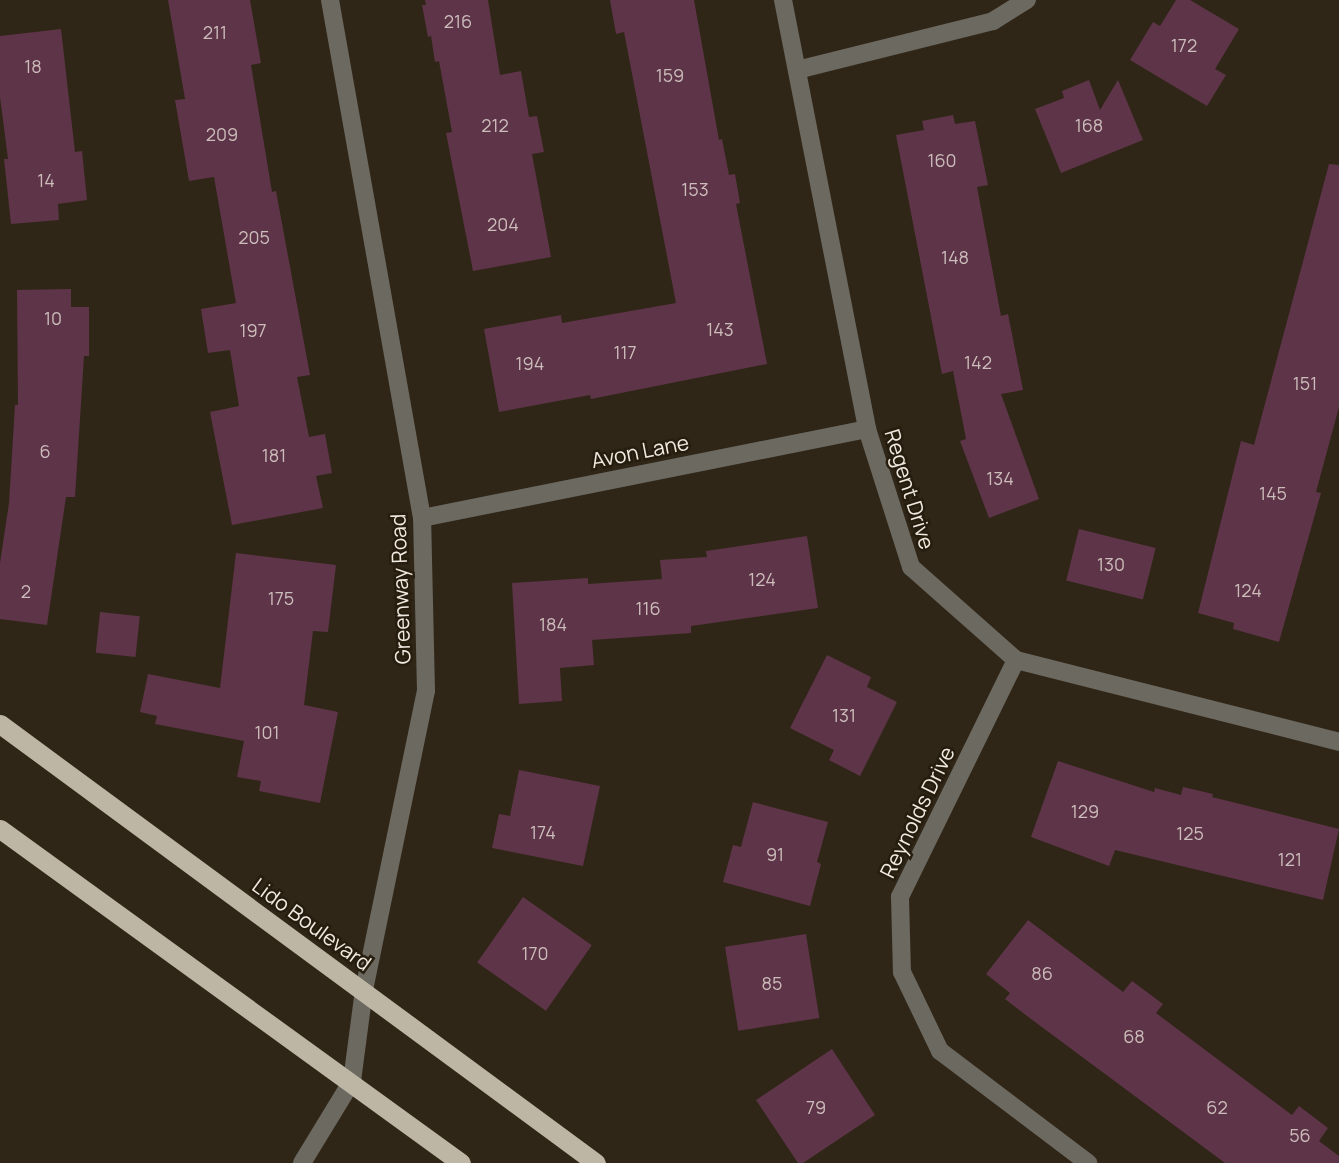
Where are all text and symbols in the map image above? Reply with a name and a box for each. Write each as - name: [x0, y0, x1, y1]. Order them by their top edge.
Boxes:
- house number: 216: [444, 10, 472, 32]
- house number: 211: [203, 21, 227, 43]
- house number: 172: [1171, 34, 1197, 56]
- house number: 18: [24, 55, 42, 77]
- house number: 159: [656, 64, 684, 86]
- house number: 212: [481, 114, 509, 136]
- house number: 168: [1075, 114, 1103, 136]
- house number: 209: [206, 123, 238, 145]
- house number: 160: [927, 149, 957, 171]
- house number: 14: [37, 169, 55, 191]
- house number: 153: [681, 178, 709, 200]
- house number: 204: [487, 213, 519, 235]
- house number: 205: [238, 226, 270, 248]
- house number: 148: [941, 246, 969, 268]
- house number: 10: [44, 307, 62, 329]
- house number: 143: [706, 318, 734, 340]
- house number: 197: [240, 319, 266, 341]
- house number: 117: [613, 341, 637, 363]
- house number: 142: [964, 351, 992, 373]
- house number: 194: [516, 352, 544, 374]
- house number: 151: [1293, 372, 1317, 394]
- street label: Regent Drive: [880, 426, 940, 552]
- street label: Avon Lane: [589, 429, 691, 473]
- house number: 6: [39, 440, 51, 462]
- house number: 181: [262, 444, 286, 466]
- house number: 134: [986, 467, 1014, 489]
- house number: 145: [1259, 482, 1287, 504]
- street label: Greenway Road: [385, 513, 415, 665]
- house number: 130: [1097, 553, 1125, 575]
- house number: 124: [748, 568, 776, 590]
- house number: 124: [1234, 579, 1262, 601]
- house number: 2: [21, 580, 31, 602]
- house number: 175: [268, 587, 294, 609]
- house number: 116: [635, 597, 661, 619]
- house number: 184: [539, 613, 567, 635]
- house number: 131: [832, 704, 856, 726]
- house number: 101: [254, 721, 280, 743]
- street label: Reynolds Drive: [874, 742, 960, 882]
- house number: 129: [1071, 800, 1099, 822]
- house number: 174: [530, 821, 556, 843]
- house number: 125: [1176, 822, 1204, 844]
- house number: 91: [766, 843, 784, 865]
- house number: 121: [1278, 848, 1302, 870]
- street label: Lido Boulevard: [248, 872, 376, 976]
- house number: 170: [521, 942, 549, 964]
- house number: 86: [1031, 962, 1053, 984]
- house number: 85: [762, 972, 782, 994]
- house number: 68: [1123, 1025, 1145, 1047]
- house number: 79: [806, 1096, 826, 1118]
- house number: 62: [1206, 1096, 1228, 1118]
- house number: 56: [1289, 1124, 1311, 1146]

